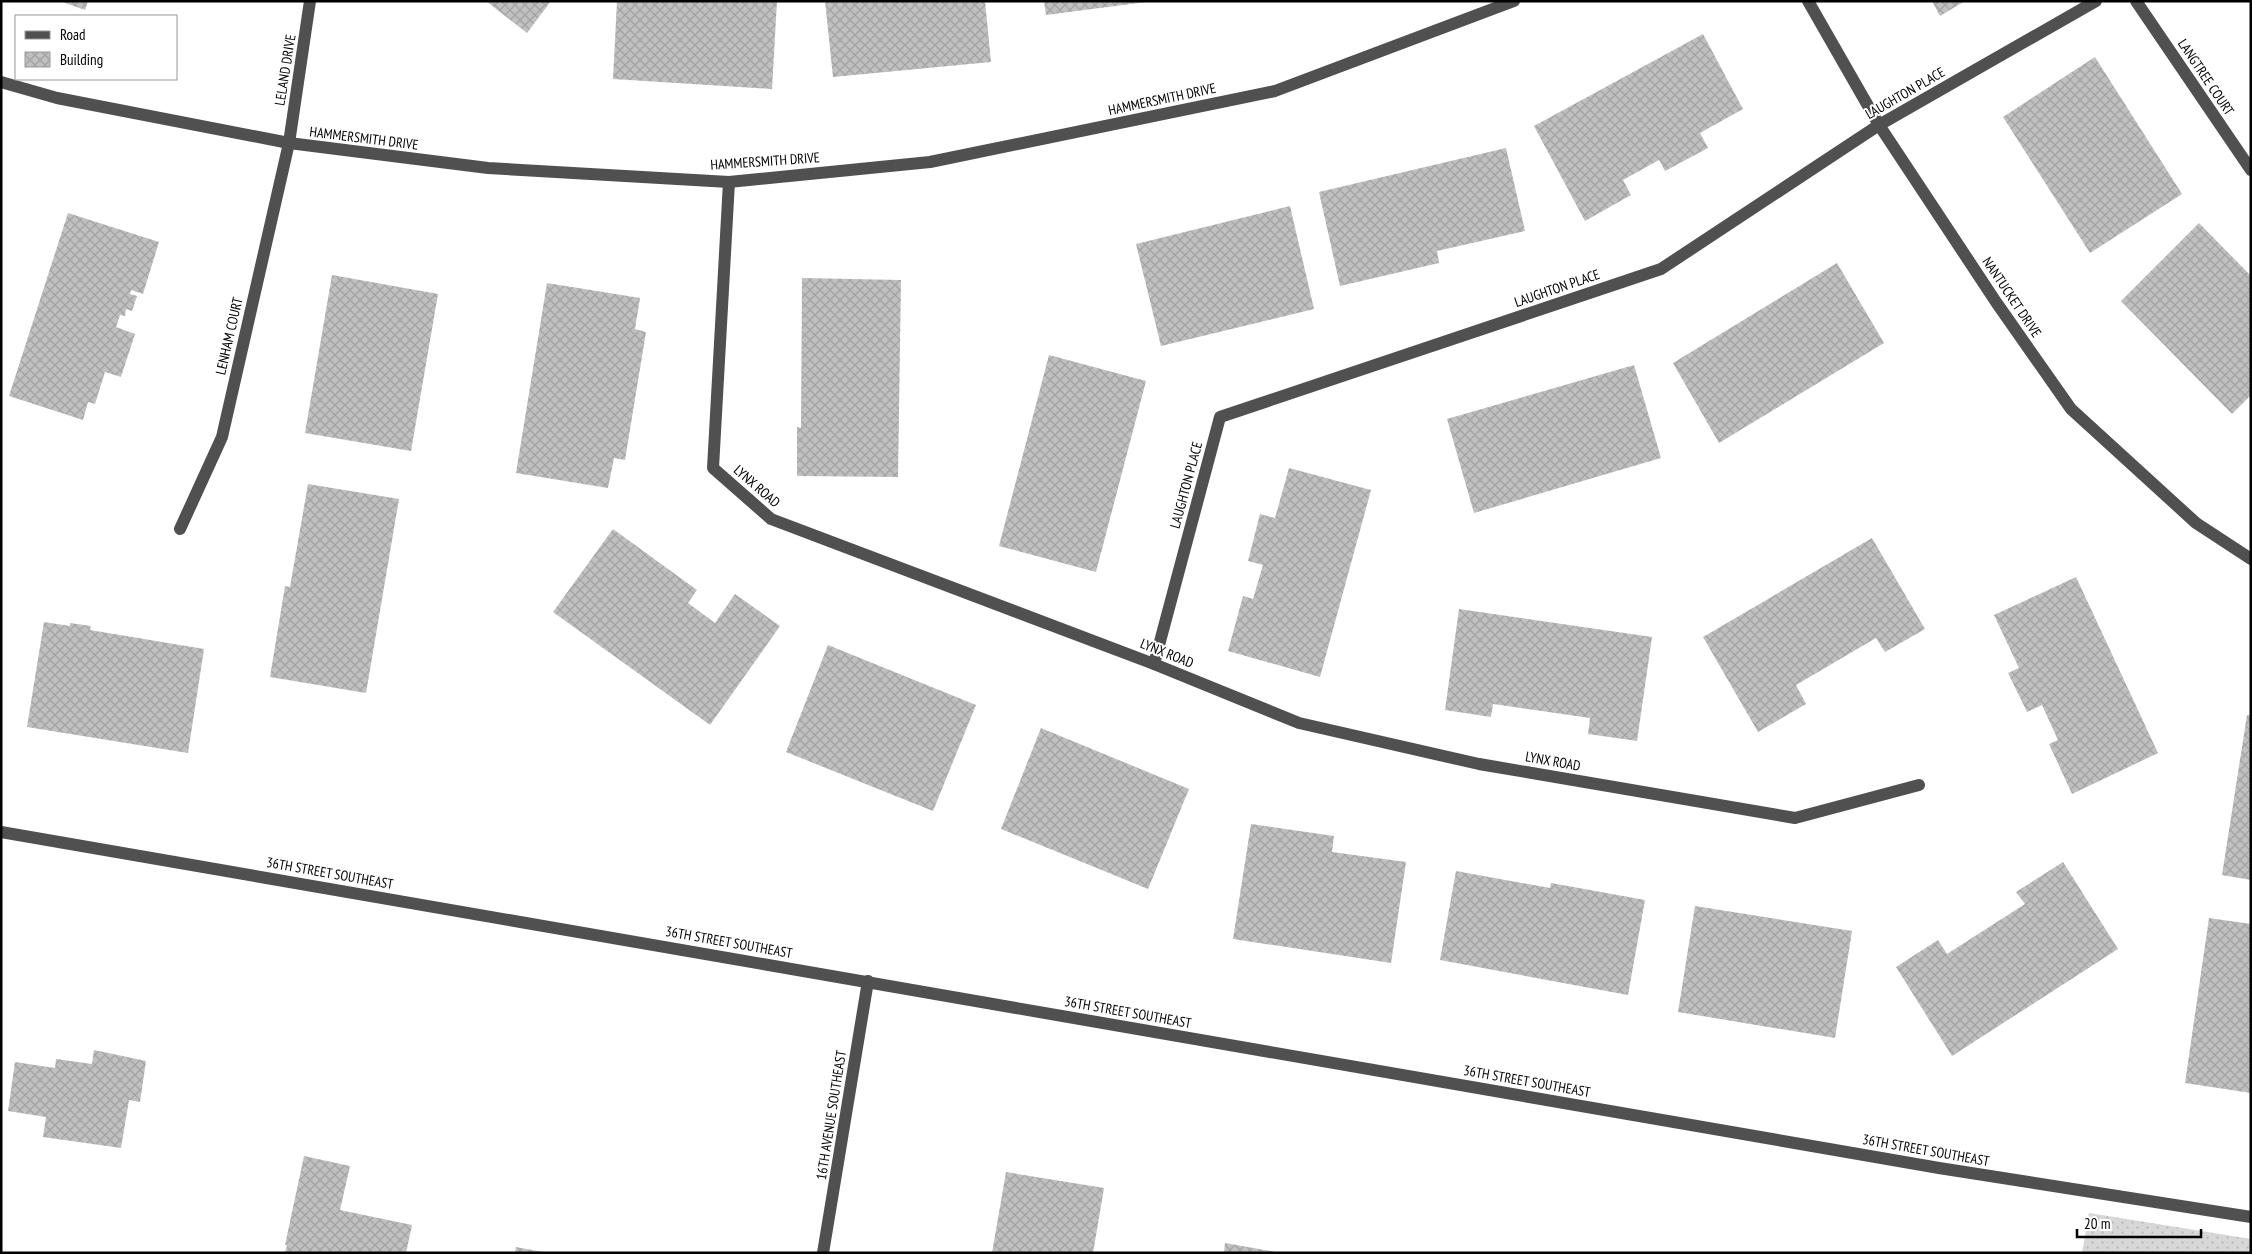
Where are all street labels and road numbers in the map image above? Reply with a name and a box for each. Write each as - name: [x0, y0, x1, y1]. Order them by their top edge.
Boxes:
- street label: LELAND DRIVE: [270, 33, 300, 107]
- street label: LANGTREE COURT: [2174, 35, 2239, 119]
- street label: LAUGHTON PLACE: [1862, 63, 1948, 123]
- street label: HAMMERSMITH DRIVE: [1107, 79, 1217, 119]
- street label: HAMMERSMITH DRIVE: [309, 122, 419, 154]
- street label: HAMMERSMITH DRIVE: [710, 148, 820, 174]
- street label: NANTUCKET DRIVE: [1978, 253, 2046, 341]
- street label: LAUGHTON PLACE: [1512, 265, 1602, 311]
- street label: LENHAM COURT: [211, 295, 247, 376]
- street label: LAUGHTON PLACE: [1166, 440, 1206, 530]
- street label: LYNX ROAD: [730, 461, 784, 511]
- street label: LYNX ROAD: [1138, 634, 1196, 672]
- street label: LYNX ROAD: [1524, 747, 1582, 775]
- street label: 36TH STREET SOUTHEAST: [265, 853, 396, 893]
- street label: 36TH STREET SOUTHEAST: [664, 922, 795, 962]
- street label: 36TH STREET SOUTHEAST: [1063, 992, 1194, 1032]
- street label: 16TH AVENUE SOUTHEAST: [812, 1048, 850, 1181]
- street label: 36TH STREET SOUTHEAST: [1462, 1061, 1593, 1101]
- street label: 36TH STREET SOUTHEAST: [1861, 1130, 1992, 1170]

